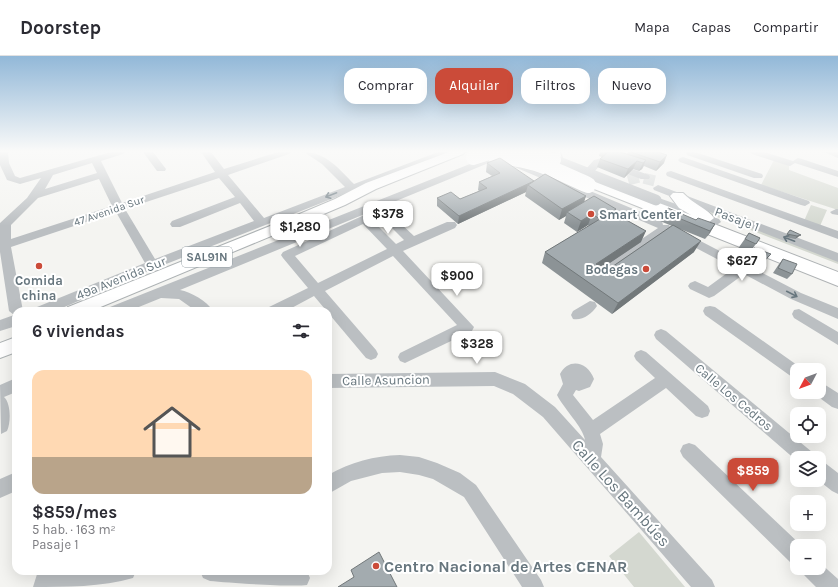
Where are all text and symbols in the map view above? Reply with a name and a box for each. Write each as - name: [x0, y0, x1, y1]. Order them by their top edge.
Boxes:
- text: Doorstep: [20, 17, 101, 39]
- text: Mapa: [634, 19, 670, 36]
- text: Capas: [692, 19, 731, 36]
- text: Compartir: [753, 19, 818, 36]
- chip: Comprar: [344, 68, 427, 104]
- chip: Alquilar: [435, 68, 513, 104]
- chip: Filtros: [521, 68, 590, 104]
- chip: Nuevo: [598, 68, 666, 104]
- one-way arrow: [326, 192, 338, 200]
- street label: 47 Avenida Sur: [72, 193, 146, 229]
- pin: $378: [364, 201, 412, 235]
- street label: Pasaje 1: [713, 204, 761, 234]
- text: $378: [372, 206, 404, 221]
- place label: Smart Center: [599, 207, 682, 222]
- marker: Smart Center: [586, 209, 596, 219]
- pin: $1,280: [267, 214, 333, 248]
- text: $1,280: [279, 219, 321, 234]
- one-way arrow: [783, 235, 795, 243]
- road number: SAL91N: [182, 247, 232, 267]
- pin: $627: [718, 248, 766, 282]
- street label: 49a Avenida Sur: [74, 253, 168, 303]
- text: $627: [726, 253, 758, 268]
- marker: Comida china: [34, 261, 44, 271]
- place label: Bodegas: [585, 262, 638, 277]
- pin: $900: [433, 263, 481, 297]
- marker: Bodegas: [641, 264, 651, 274]
- text: $900: [440, 268, 474, 283]
- place label: Comida china: [15, 273, 63, 303]
- one-way arrow: [786, 291, 798, 298]
- icon: filters: [290, 320, 312, 342]
- text: 6 viviendas: [32, 321, 124, 341]
- pin: $328: [453, 331, 501, 365]
- text: $328: [460, 336, 494, 351]
- street label: Calle Los Cedros: [692, 360, 776, 434]
- north arrow: [790, 363, 826, 399]
- map controls: [790, 363, 826, 575]
- street label: Calle Asuncion: [342, 372, 430, 388]
- icon: home: [136, 396, 208, 468]
- button: locate: [790, 407, 826, 443]
- street label: Calle Los Bambúes: [568, 436, 674, 550]
- button: layers: [790, 451, 826, 487]
- pin: $859: [729, 458, 777, 492]
- text: $859: [737, 463, 769, 478]
- button: +: [790, 495, 826, 531]
- text: $859/mes: [32, 502, 117, 522]
- text: 5 hab. · 163 m²: [32, 522, 116, 537]
- text: Pasaje 1: [32, 537, 78, 552]
- button: −: [790, 539, 826, 575]
- place label: Centro Nacional de Artes CENAR: [384, 557, 627, 576]
- marker: Centro Nacional de Artes CENAR: [371, 561, 381, 571]

